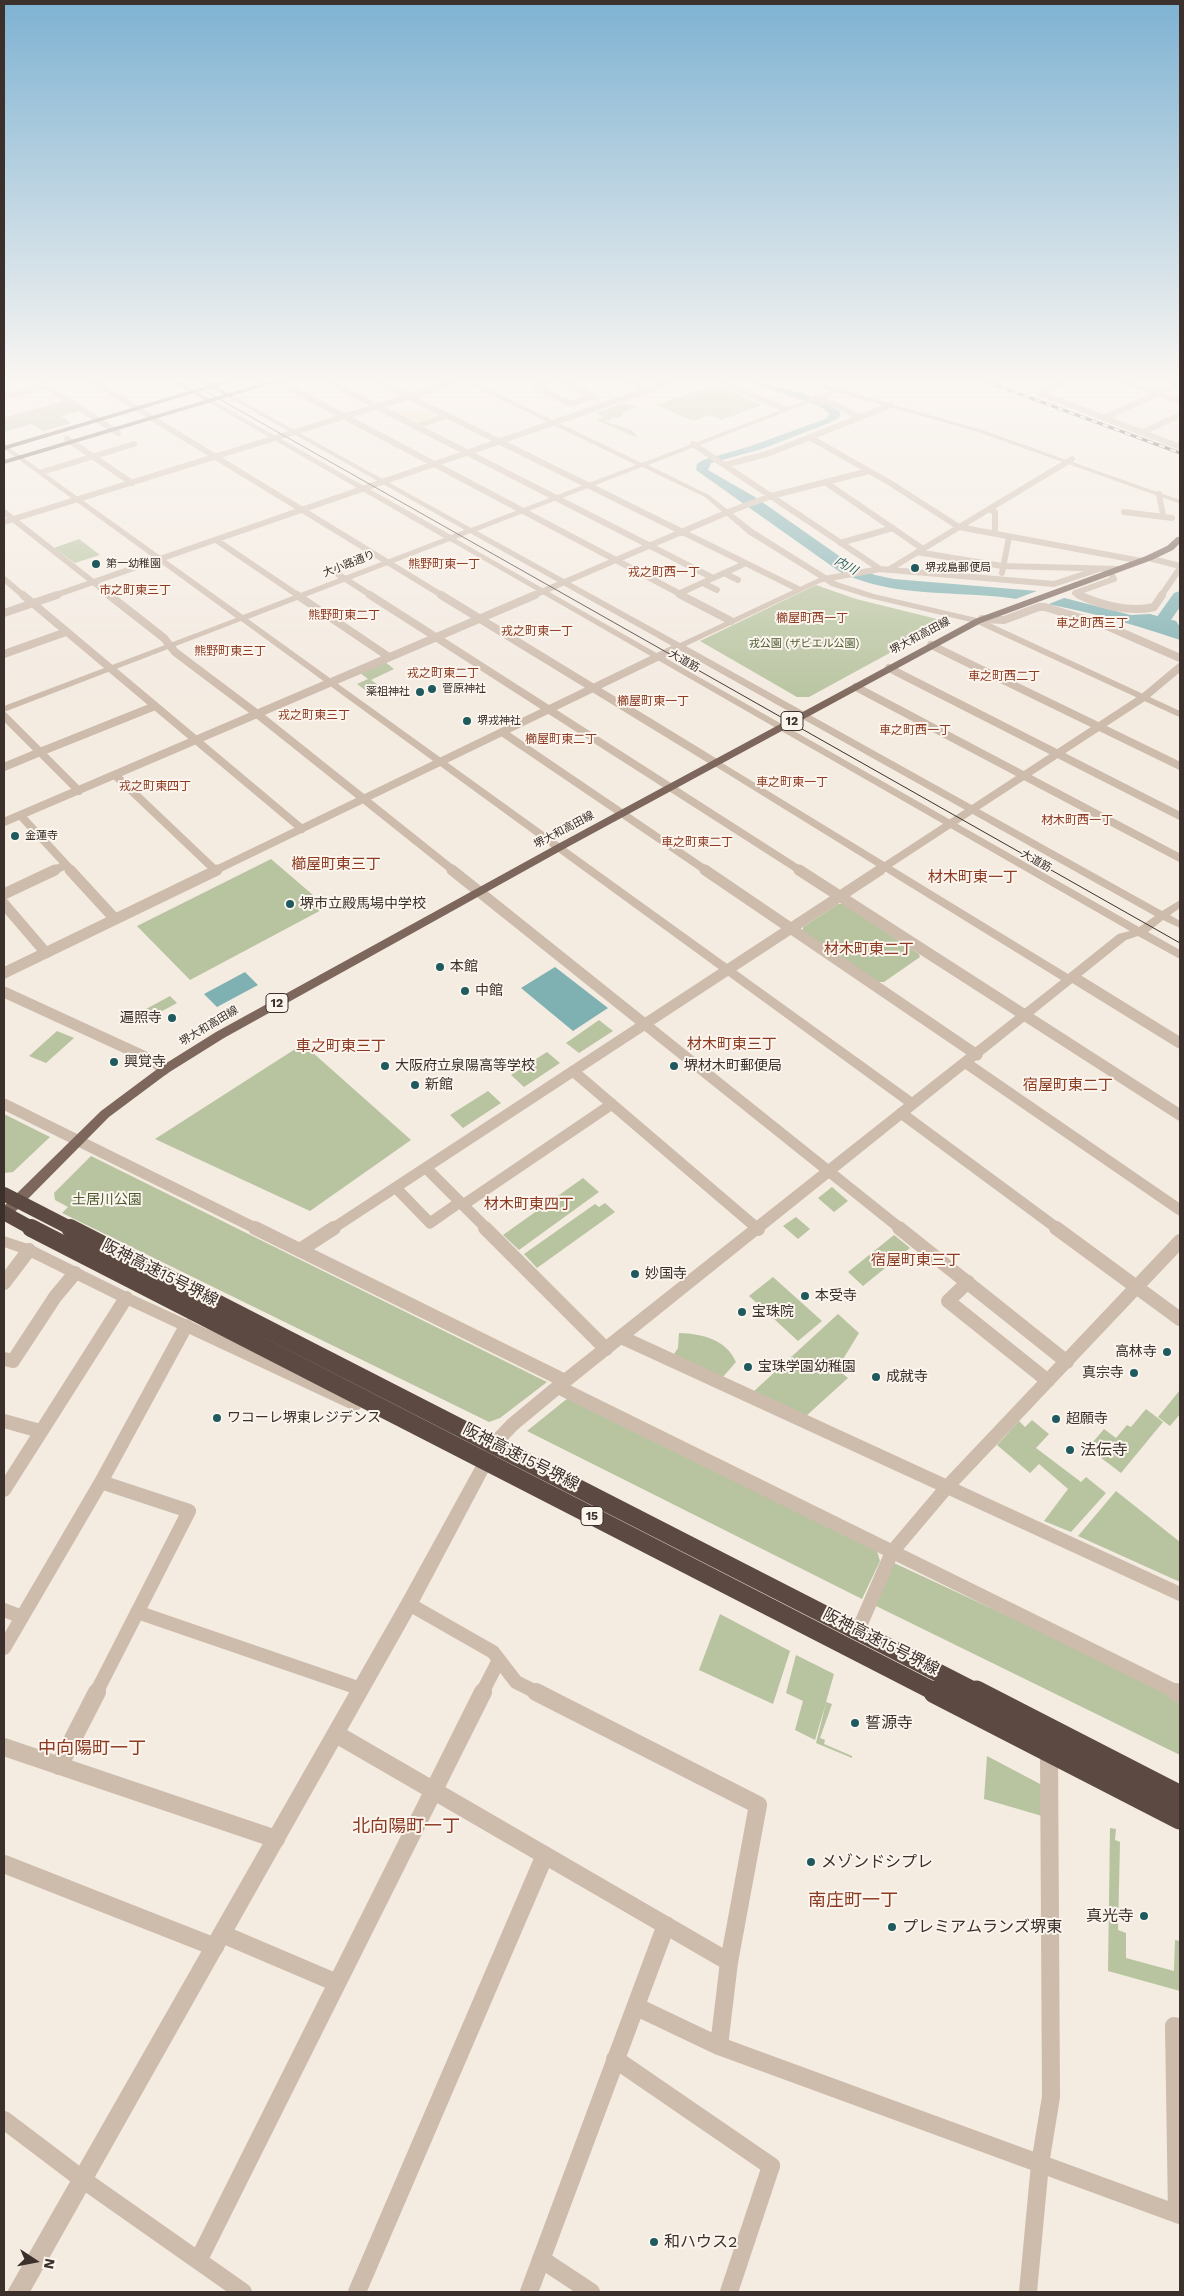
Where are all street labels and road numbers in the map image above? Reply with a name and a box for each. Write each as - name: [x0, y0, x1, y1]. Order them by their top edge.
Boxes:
- street label: 大小路通り: [321, 548, 377, 580]
- street label: 堺大和高田線: [888, 615, 952, 657]
- street label: 大道筋: [666, 647, 702, 675]
- road number: 12: [781, 711, 803, 730]
- street label: 堺大和高田線: [532, 809, 596, 851]
- street label: 大道筋: [1018, 847, 1054, 875]
- road number: 12: [266, 994, 288, 1012]
- street label: 堺大和高田線: [177, 1003, 241, 1049]
- street label: 阪神高速15号堺線: [99, 1235, 221, 1311]
- street label: 阪神高速15号堺線: [460, 1419, 582, 1495]
- road number: 15: [581, 1506, 603, 1525]
- street label: 阪神高速15号堺線: [820, 1604, 942, 1680]

